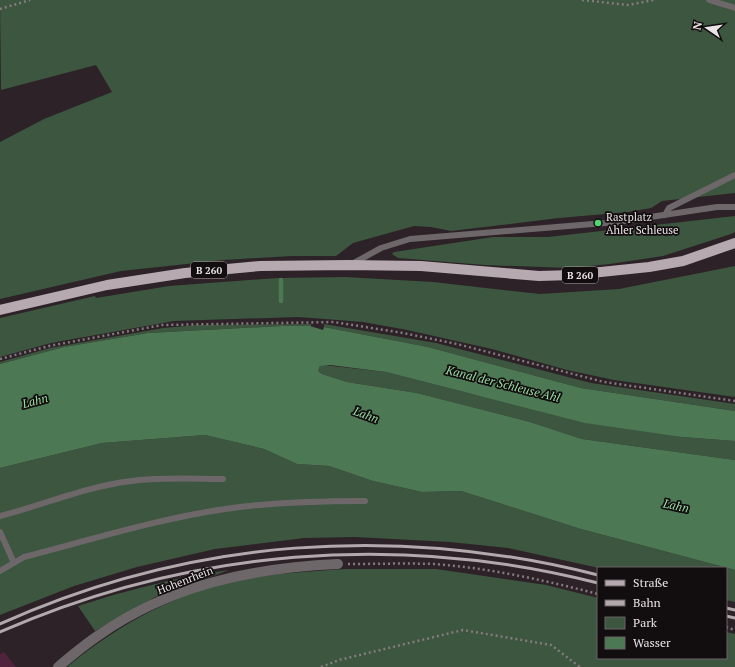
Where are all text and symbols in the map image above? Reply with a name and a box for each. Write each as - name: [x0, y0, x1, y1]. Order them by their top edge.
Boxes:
- north arrow: [687, 8, 727, 48]
- text: N: [689, 19, 705, 31]
- place label: Rastplatz Ahler Schleuse: [606, 210, 679, 237]
- marker: Rastplatz Ahler Schleuse: [593, 218, 603, 228]
- road number: B 260: [191, 262, 227, 278]
- road number: B 260: [562, 267, 598, 283]
- water label: Kanal der Schleuse Ahl: [444, 362, 562, 405]
- water label: Lahn: [19, 390, 49, 411]
- water label: Lahn: [350, 403, 381, 426]
- water label: Lahn: [661, 495, 690, 516]
- street label: Hohenrhein: [155, 563, 215, 597]
- legend: [597, 567, 727, 659]
- text: Straße: [633, 575, 668, 590]
- text: Bahn: [633, 595, 661, 610]
- text: Park: [633, 615, 658, 630]
- text: Wasser: [633, 635, 671, 650]

